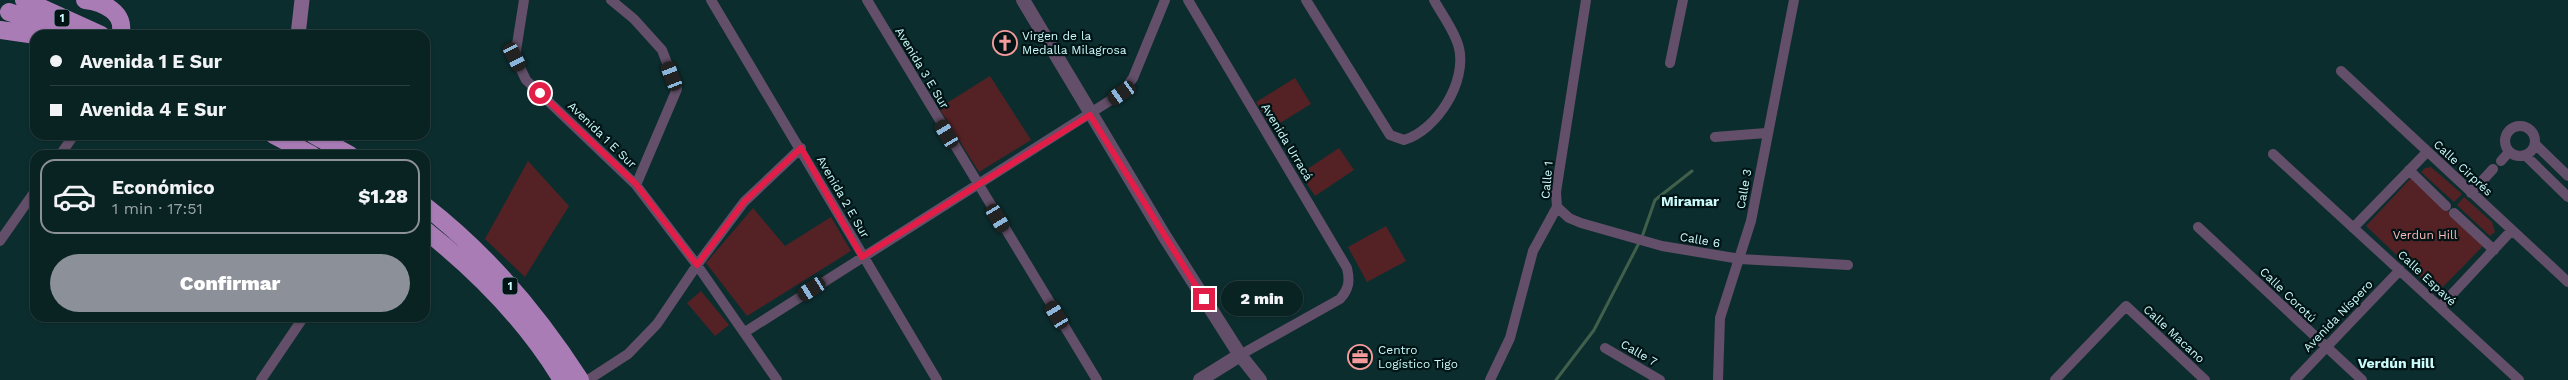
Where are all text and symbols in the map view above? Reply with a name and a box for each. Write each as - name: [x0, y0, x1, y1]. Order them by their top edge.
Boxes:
- road number: 1: [54, 10, 70, 27]
- street label: Avenida 3 E Sur: [892, 25, 952, 111]
- place label: Virgen de la Medalla Milagrosa: [1022, 29, 1127, 57]
- church icon: Virgen de la Medalla Milagrosa: [992, 30, 1018, 56]
- car: [501, 40, 528, 74]
- text: Avenida 1 E Sur: [80, 50, 222, 73]
- car: [659, 59, 684, 93]
- car: [1105, 78, 1138, 108]
- route start: [529, 82, 551, 104]
- text: Avenida 4 E Sur: [80, 98, 226, 121]
- street label: Avenida 1 E Sur: [565, 99, 639, 171]
- street label: Avenida Urracá: [1258, 101, 1316, 183]
- car: [932, 117, 961, 151]
- street label: Calle Cirprés: [2431, 137, 2495, 199]
- street label: Avenida 2 E Sur: [814, 154, 872, 241]
- street label: Calle 1: [1538, 161, 1556, 199]
- street label: Calle 3: [1734, 168, 1754, 210]
- icon: car: [52, 174, 97, 219]
- text: Económico: [112, 176, 215, 199]
- text: $1.28: [358, 185, 408, 208]
- district label: Miramar: [1661, 193, 1719, 209]
- text: 1 min · 17:51: [112, 199, 203, 218]
- car: [983, 201, 1012, 235]
- park label: Verdun Hill: [2393, 228, 2458, 242]
- street label: Calle 6: [1679, 230, 1721, 250]
- street label: Calle Espavé: [2395, 247, 2459, 309]
- button: Confirmar: [50, 254, 410, 312]
- street label: Calle Corotú: [2257, 265, 2319, 325]
- car: [795, 275, 828, 303]
- street label: Avenida Níspero: [2300, 277, 2376, 355]
- road number: 1: [502, 278, 518, 294]
- callout: 2 min: [1222, 282, 1304, 316]
- route end: [1193, 288, 1215, 310]
- text: 2 min: [1240, 289, 1284, 308]
- car: [1042, 298, 1071, 332]
- street label: Calle Macano: [2141, 302, 2207, 366]
- street label: Calle 7: [1618, 337, 1660, 369]
- place label: Centro Logístico Tigo: [1378, 343, 1458, 371]
- office icon: Centro Logístico Tigo: [1347, 344, 1373, 370]
- district label: Verdún Hill: [2358, 355, 2435, 371]

